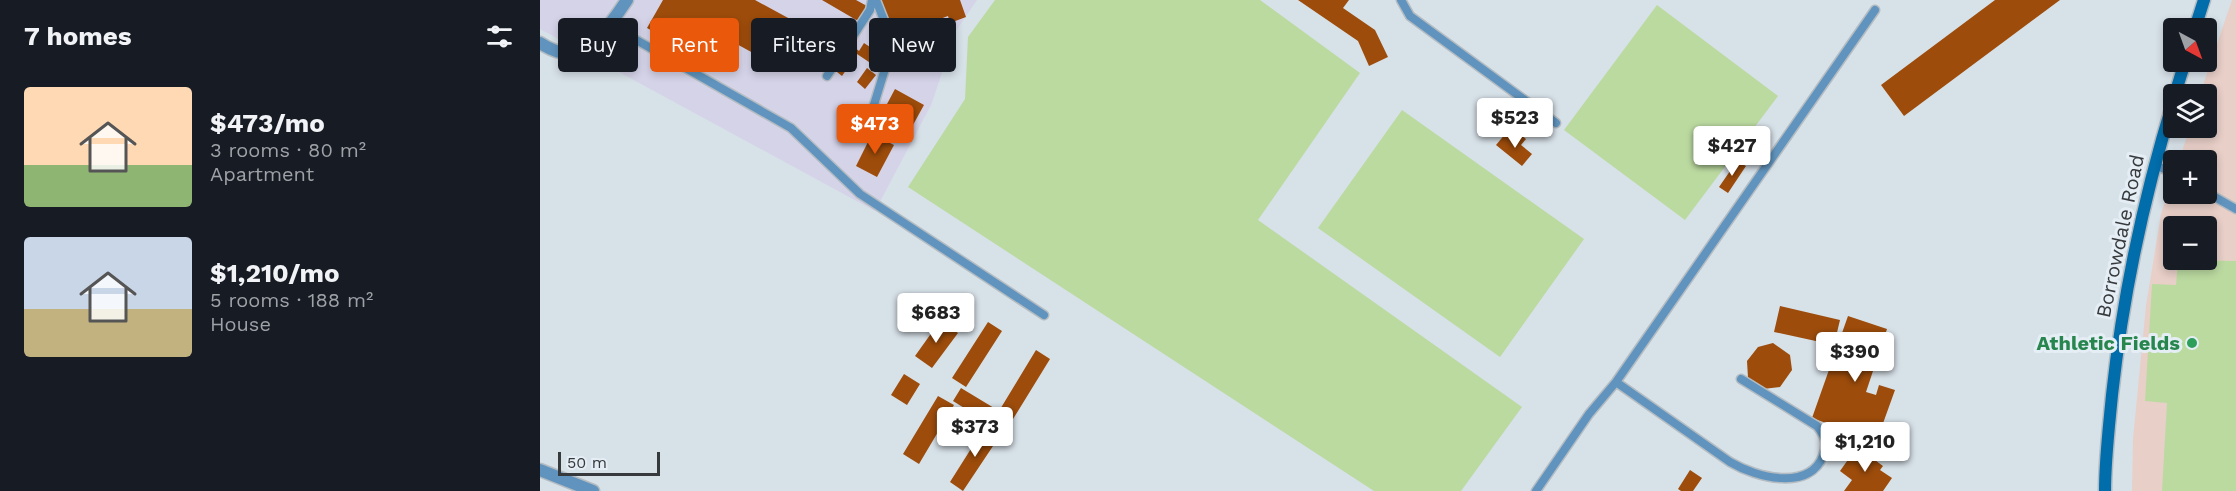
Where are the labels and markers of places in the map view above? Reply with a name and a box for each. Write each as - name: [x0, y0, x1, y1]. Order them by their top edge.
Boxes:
- pin: $523: [1479, 98, 1551, 149]
- pin: $473: [839, 104, 911, 155]
- pin: $427: [1696, 126, 1768, 177]
- pin: $683: [900, 293, 972, 344]
- place label: Athletic Fields: [2037, 331, 2180, 355]
- pin: $390: [1819, 332, 1891, 383]
- marker: Athletic Fields: [2185, 336, 2199, 350]
- pin: $373: [939, 407, 1011, 458]
- pin: $1,210: [1816, 422, 1914, 473]

